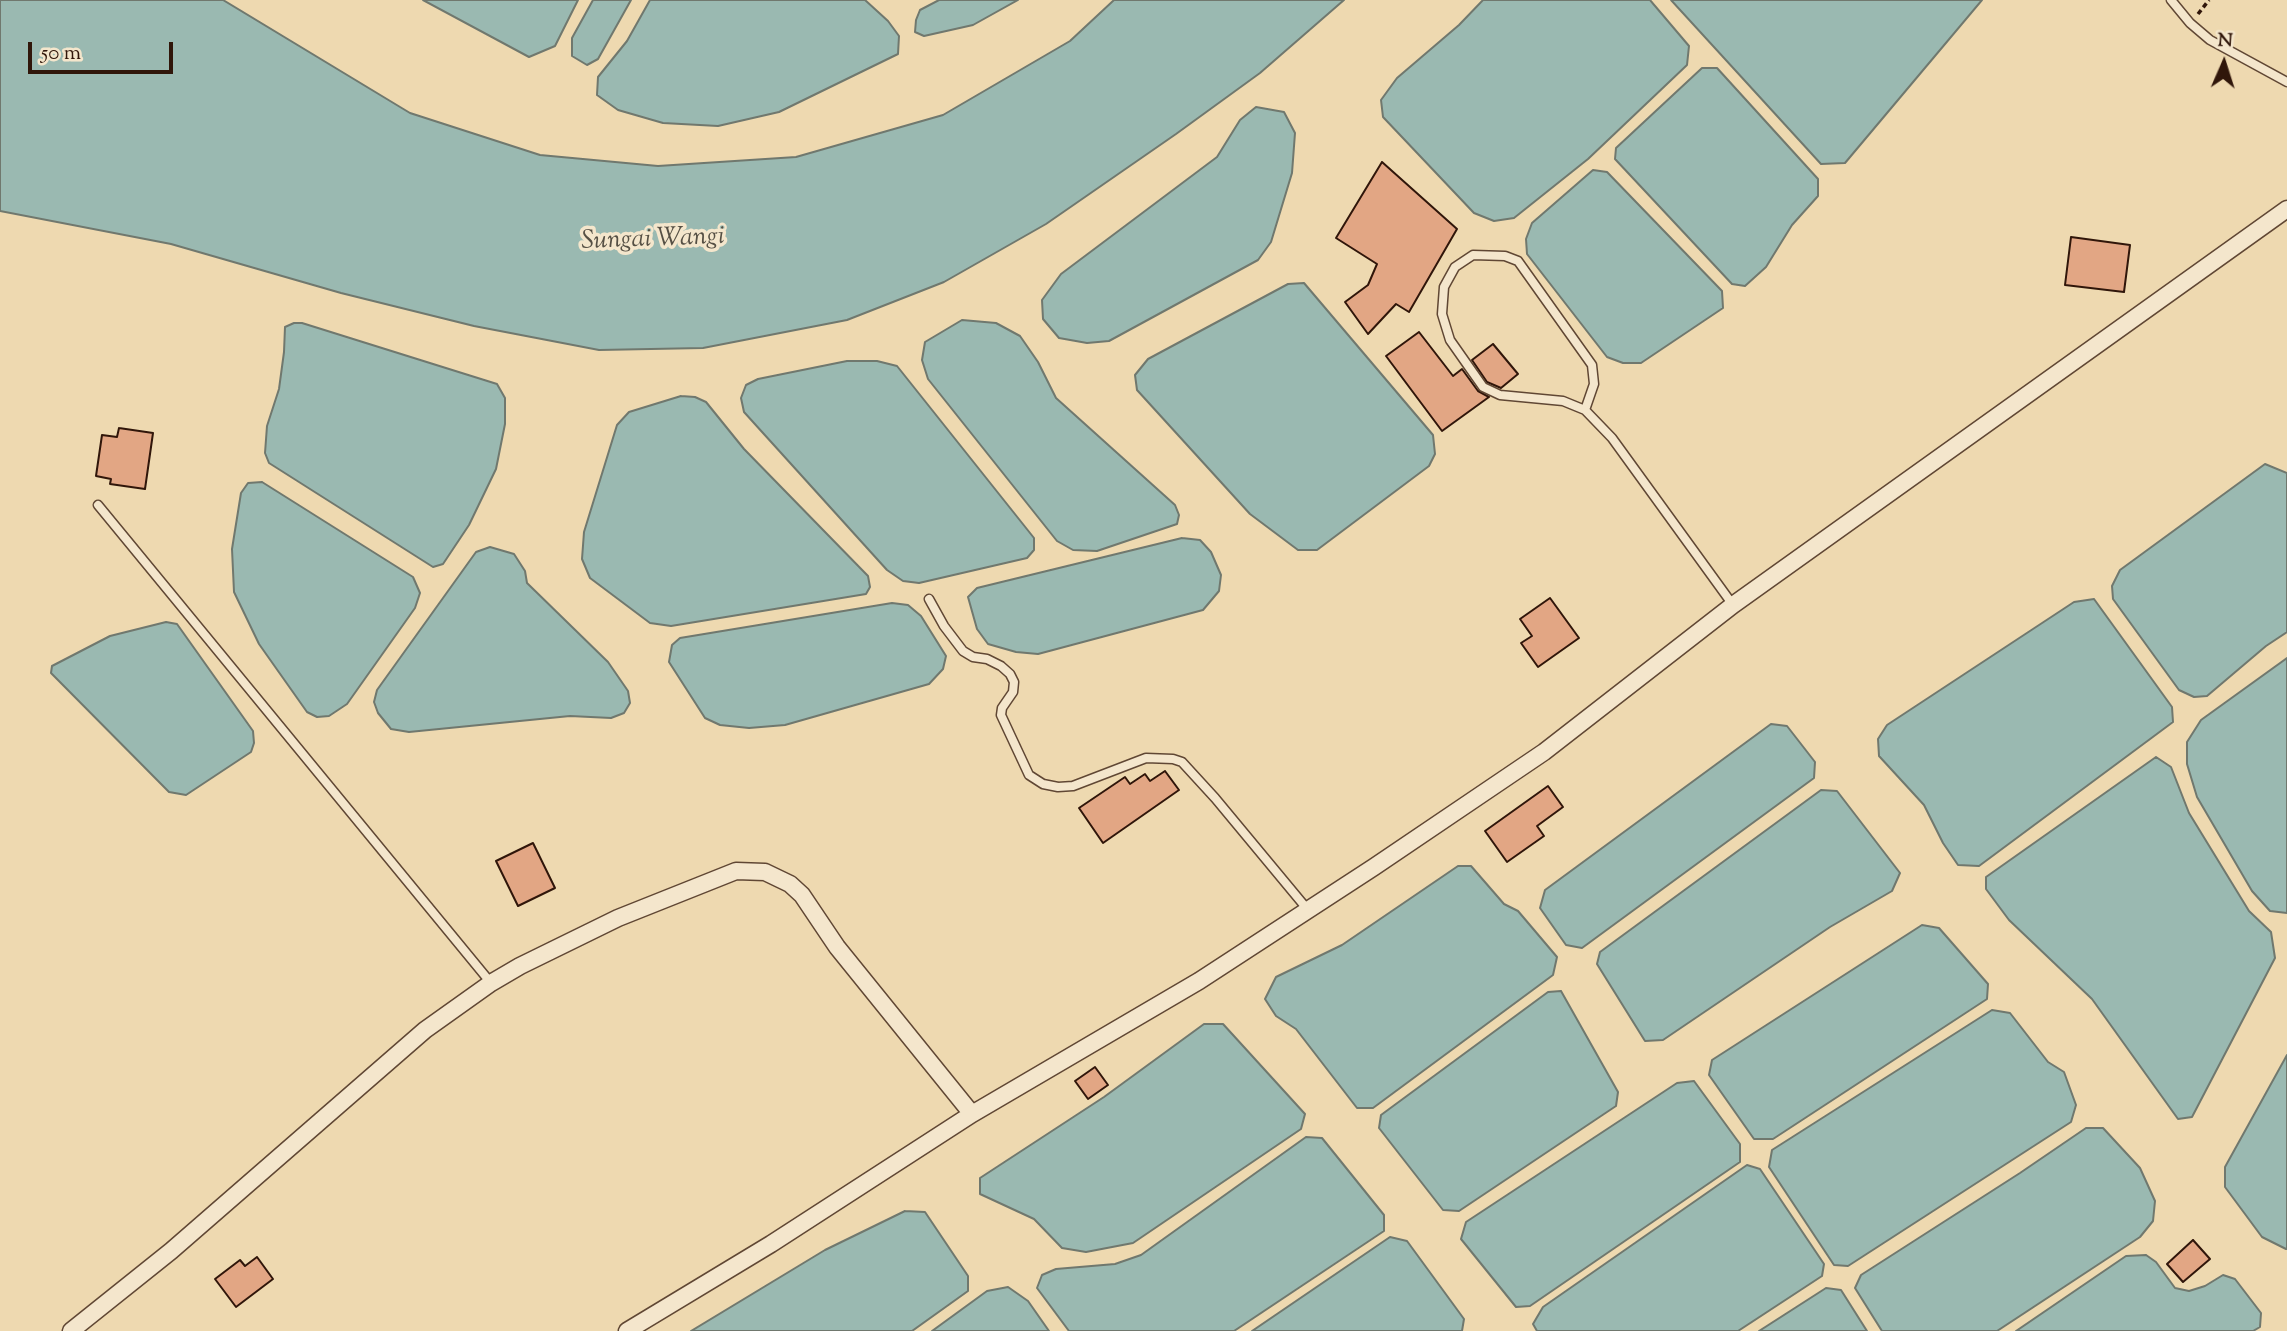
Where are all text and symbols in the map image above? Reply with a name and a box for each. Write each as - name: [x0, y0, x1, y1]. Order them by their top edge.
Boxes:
- scale bar: [32, 28, 177, 72]
- north arrow: [2189, 28, 2259, 98]
- text: N: [2217, 28, 2233, 55]
- text: 50 m: [41, 39, 81, 69]
- water label: Sungai Wangi: [581, 223, 725, 259]

